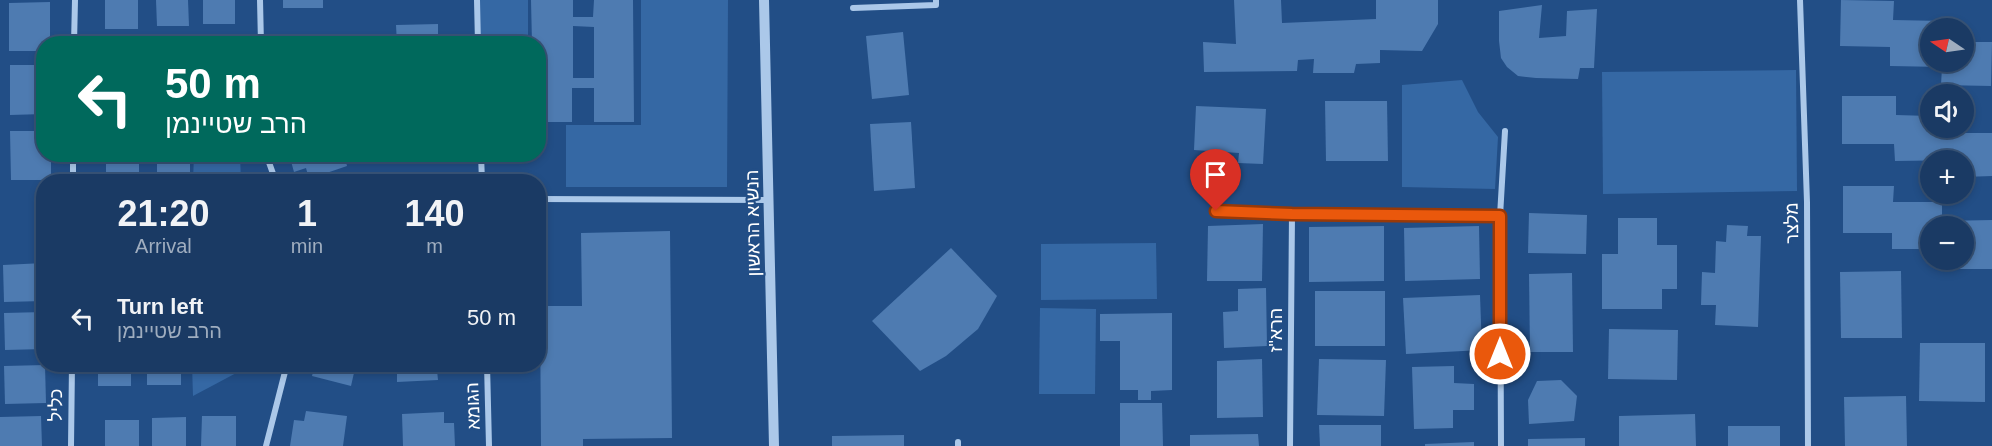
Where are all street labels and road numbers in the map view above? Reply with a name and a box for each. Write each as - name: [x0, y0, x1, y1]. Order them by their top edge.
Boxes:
- street label: הנשיא הראשון: [742, 170, 764, 276]
- street label: מלצר: [1782, 202, 1802, 244]
- street label: הרא"ז: [1266, 308, 1286, 352]
- street label: הגומא: [462, 382, 484, 430]
- street label: כליל: [46, 388, 66, 422]

